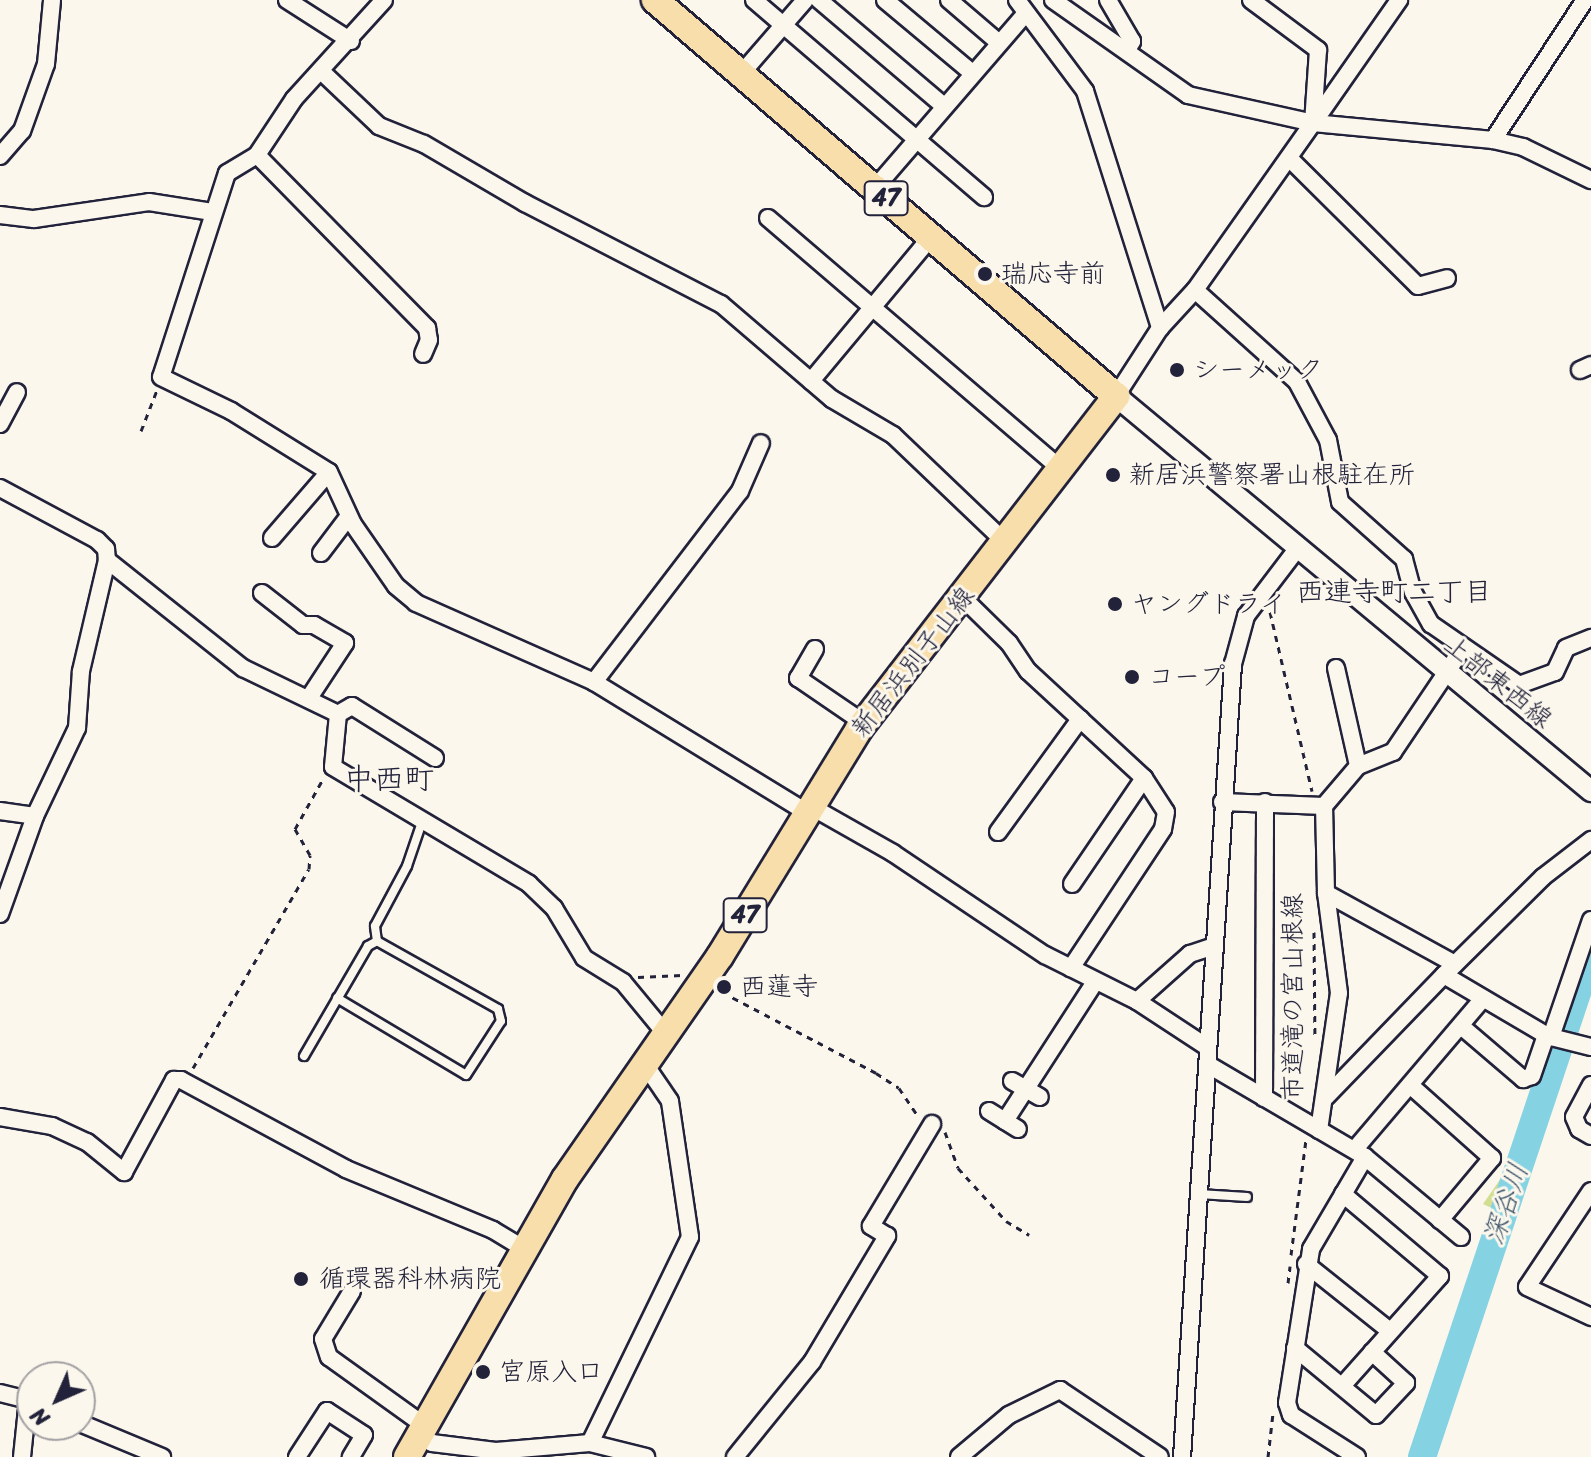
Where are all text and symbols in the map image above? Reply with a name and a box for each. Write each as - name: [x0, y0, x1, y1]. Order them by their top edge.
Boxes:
- road number: 47: [862, 178, 910, 218]
- place label: 瑞応寺前: [1001, 258, 1105, 290]
- marker: 瑞応寺前: [976, 265, 994, 283]
- place label: シーメック: [1193, 354, 1323, 386]
- marker: シーメック: [1168, 361, 1186, 379]
- place label: 新居浜警察署山根駐在所: [1129, 459, 1415, 491]
- marker: 新居浜警察署山根駐在所: [1104, 466, 1122, 484]
- district label: 西連寺町二丁目: [1296, 575, 1492, 609]
- street label: 新居浜別子山線: [845, 581, 981, 743]
- place label: ヤングドライ: [1131, 588, 1287, 620]
- marker: ヤングドライ: [1106, 595, 1124, 613]
- street label: 上部東西線: [1438, 629, 1558, 735]
- place label: コープ: [1148, 661, 1226, 693]
- marker: コープ: [1123, 668, 1141, 686]
- district label: 中西町: [344, 761, 434, 797]
- street label: 市道滝の宮山根線: [1277, 893, 1309, 1101]
- road number: 47: [721, 895, 769, 935]
- place label: 西蓮寺: [740, 971, 818, 1003]
- marker: 西蓮寺: [715, 978, 733, 996]
- water label: 深谷川: [1476, 1159, 1536, 1249]
- place label: 循環器科林病院: [319, 1263, 501, 1295]
- marker: 循環器科林病院: [290, 1268, 312, 1290]
- place label: 宮原入口: [499, 1356, 603, 1388]
- north arrow: [16, 1361, 96, 1441]
- marker: 宮原入口: [474, 1363, 492, 1381]
- text: N: [21, 1398, 59, 1436]

